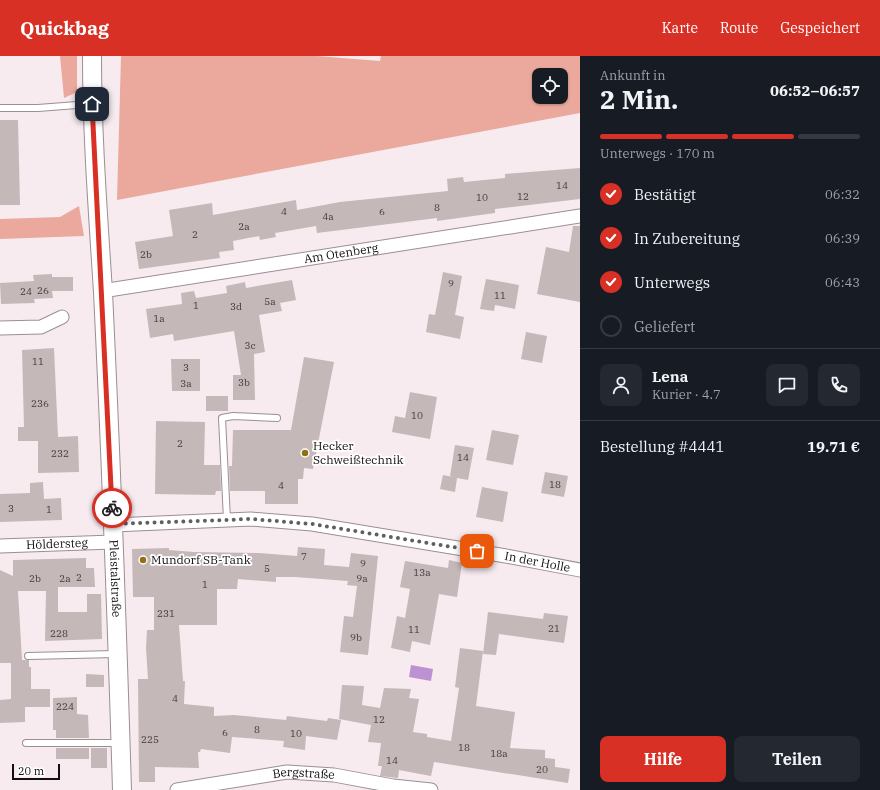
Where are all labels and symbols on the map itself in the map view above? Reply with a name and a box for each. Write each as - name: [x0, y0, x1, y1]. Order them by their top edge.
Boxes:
- pin: [75, 87, 109, 121]
- house number: 14: [556, 179, 568, 192]
- house number: 12: [517, 190, 529, 203]
- house number: 10: [476, 191, 488, 204]
- house number: 8: [434, 201, 440, 214]
- house number: 4: [281, 205, 287, 218]
- house number: 6: [379, 205, 385, 218]
- house number: 4a: [322, 210, 334, 223]
- house number: 2a: [238, 220, 250, 233]
- house number: 2: [192, 228, 198, 241]
- street label: Am Otenberg: [303, 240, 380, 266]
- house number: 2b: [140, 248, 152, 261]
- house number: 9: [448, 277, 454, 290]
- house number: 26: [37, 284, 49, 297]
- house number: 24: [20, 285, 32, 298]
- house number: 11: [494, 289, 506, 302]
- house number: 5a: [264, 295, 276, 308]
- house number: 1: [193, 299, 199, 312]
- house number: 3d: [230, 300, 242, 313]
- house number: 1a: [153, 312, 165, 325]
- house number: 3c: [244, 339, 256, 352]
- house number: 11: [32, 355, 44, 368]
- house number: 3: [183, 361, 189, 374]
- house number: 3b: [238, 376, 250, 389]
- house number: 3a: [180, 377, 192, 390]
- house number: 236: [31, 397, 49, 410]
- house number: 10: [411, 409, 423, 422]
- house number: 2: [177, 437, 183, 450]
- place label: Hecker Schweißtechnik: [313, 438, 404, 467]
- house number: 232: [51, 447, 69, 460]
- marker: Hecker Schweißtechnik: [300, 448, 310, 458]
- house number: 14: [457, 451, 469, 464]
- house number: 18: [549, 478, 561, 491]
- house number: 4: [278, 479, 284, 492]
- courier: [92, 488, 132, 528]
- house number: 3: [8, 502, 14, 515]
- house number: 1: [46, 503, 52, 516]
- pin: [460, 534, 494, 568]
- street label: Höldersteg: [26, 535, 89, 552]
- street label: Pleistalstraße: [107, 539, 124, 617]
- street label: In der Holle: [504, 548, 572, 575]
- house number: 7: [301, 550, 307, 563]
- place label: Mundorf SB-Tank: [151, 552, 251, 567]
- marker: Mundorf SB-Tank: [138, 555, 148, 565]
- house number: 9: [360, 557, 366, 570]
- house number: 5: [264, 562, 270, 575]
- house number: 13a: [413, 566, 431, 579]
- house number: 2: [76, 571, 82, 584]
- house number: 2b: [29, 572, 41, 585]
- house number: 2a: [59, 572, 71, 585]
- house number: 9a: [356, 572, 368, 585]
- house number: 1: [202, 578, 208, 591]
- house number: 231: [157, 607, 175, 620]
- house number: 21: [548, 622, 560, 635]
- house number: 11: [408, 623, 420, 636]
- house number: 228: [50, 627, 68, 640]
- house number: 9b: [350, 631, 362, 644]
- house number: 4: [172, 692, 178, 705]
- house number: 224: [56, 700, 74, 713]
- house number: 12: [373, 713, 385, 726]
- house number: 8: [254, 723, 260, 736]
- house number: 6: [222, 726, 228, 739]
- house number: 10: [290, 727, 302, 740]
- house number: 225: [141, 733, 159, 746]
- house number: 18: [458, 741, 470, 754]
- house number: 18a: [490, 747, 508, 760]
- house number: 14: [386, 754, 398, 767]
- scale bar: [12, 762, 60, 781]
- house number: 20: [536, 763, 548, 776]
- street label: Bergstraße: [271, 764, 335, 782]

